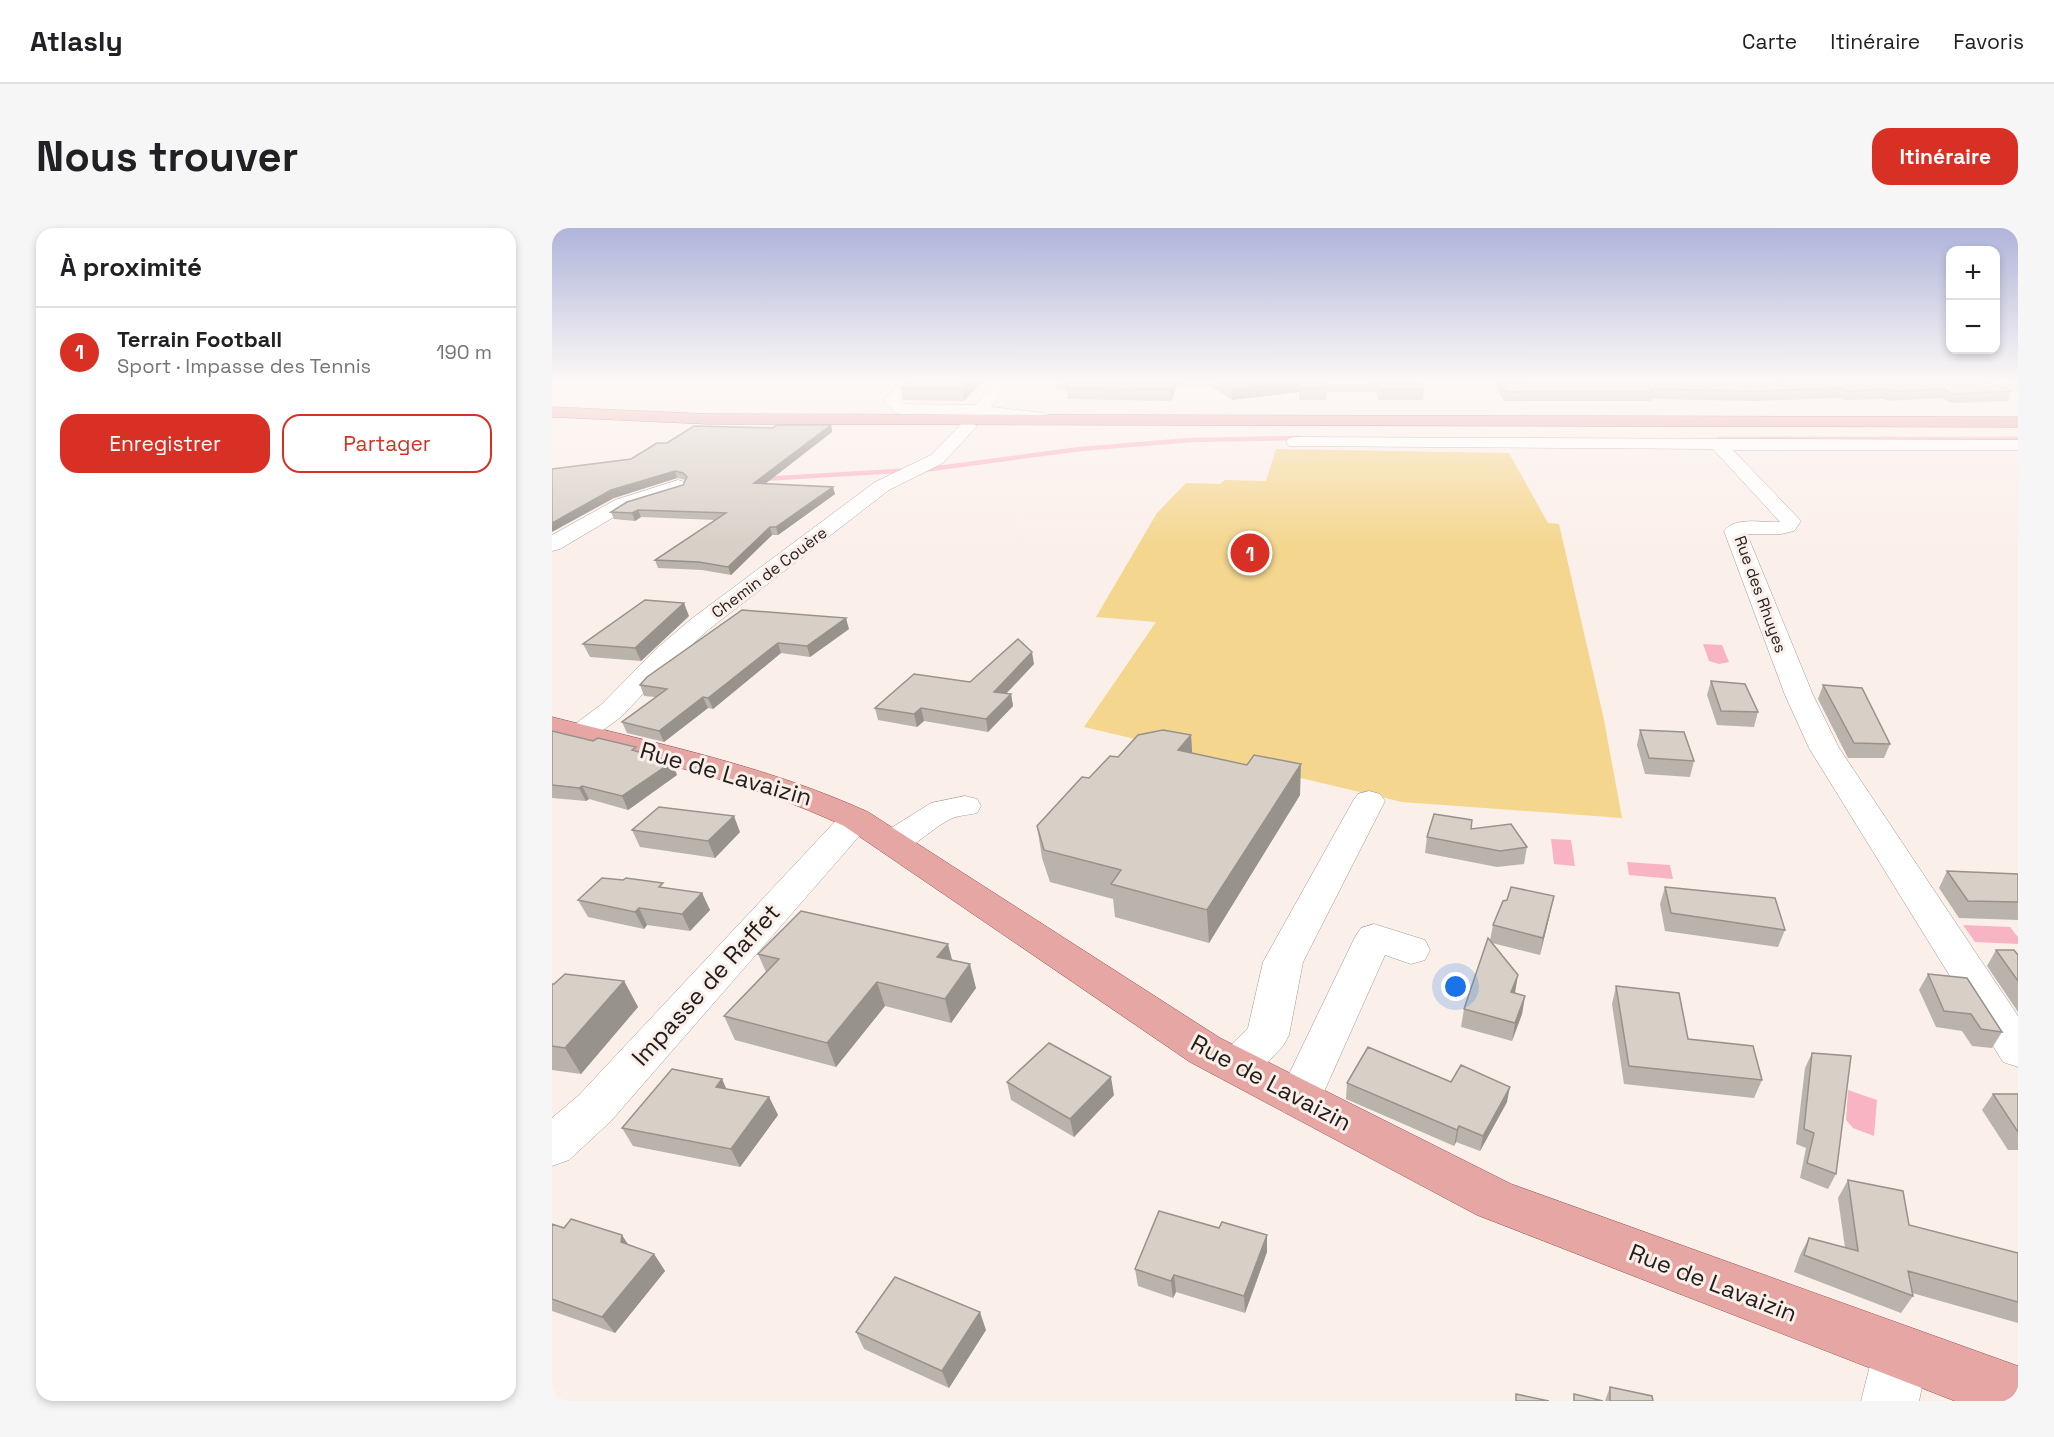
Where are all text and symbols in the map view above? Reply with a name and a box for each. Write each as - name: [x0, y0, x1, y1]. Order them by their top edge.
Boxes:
- text: Atlasly: [30, 23, 123, 59]
- text: Carte: [1742, 28, 1797, 55]
- text: Itinéraire: [1830, 28, 1920, 55]
- text: Favoris: [1953, 28, 2024, 55]
- button: Itinéraire: [1872, 128, 2018, 185]
- text: Nous trouver: [36, 130, 298, 183]
- map controls: [1946, 246, 2000, 354]
- button: +: [1946, 246, 2000, 300]
- text: À proximité: [60, 250, 202, 284]
- button: −: [1946, 300, 2000, 354]
- text: Terrain Football: [117, 325, 282, 353]
- text: 1: [75, 339, 84, 365]
- text: 190 m: [436, 339, 492, 365]
- text: Sport · Impasse des Tennis: [117, 353, 371, 379]
- button: Enregistrer: [60, 414, 270, 473]
- button: Partager: [282, 414, 492, 473]
- street label: Chemin de Couère: [707, 522, 831, 623]
- pin: 1: [1230, 530, 1270, 576]
- street label: Rue des Rhuyes: [1730, 533, 1791, 656]
- street label: Rue de Lavaizin: [636, 734, 816, 813]
- street label: Impasse de Raffet: [625, 897, 787, 1072]
- your location: [1441, 972, 1470, 1001]
- street label: Rue de Lavaizin: [1186, 1027, 1357, 1138]
- street label: Rue de Lavaizin: [1625, 1236, 1802, 1329]

